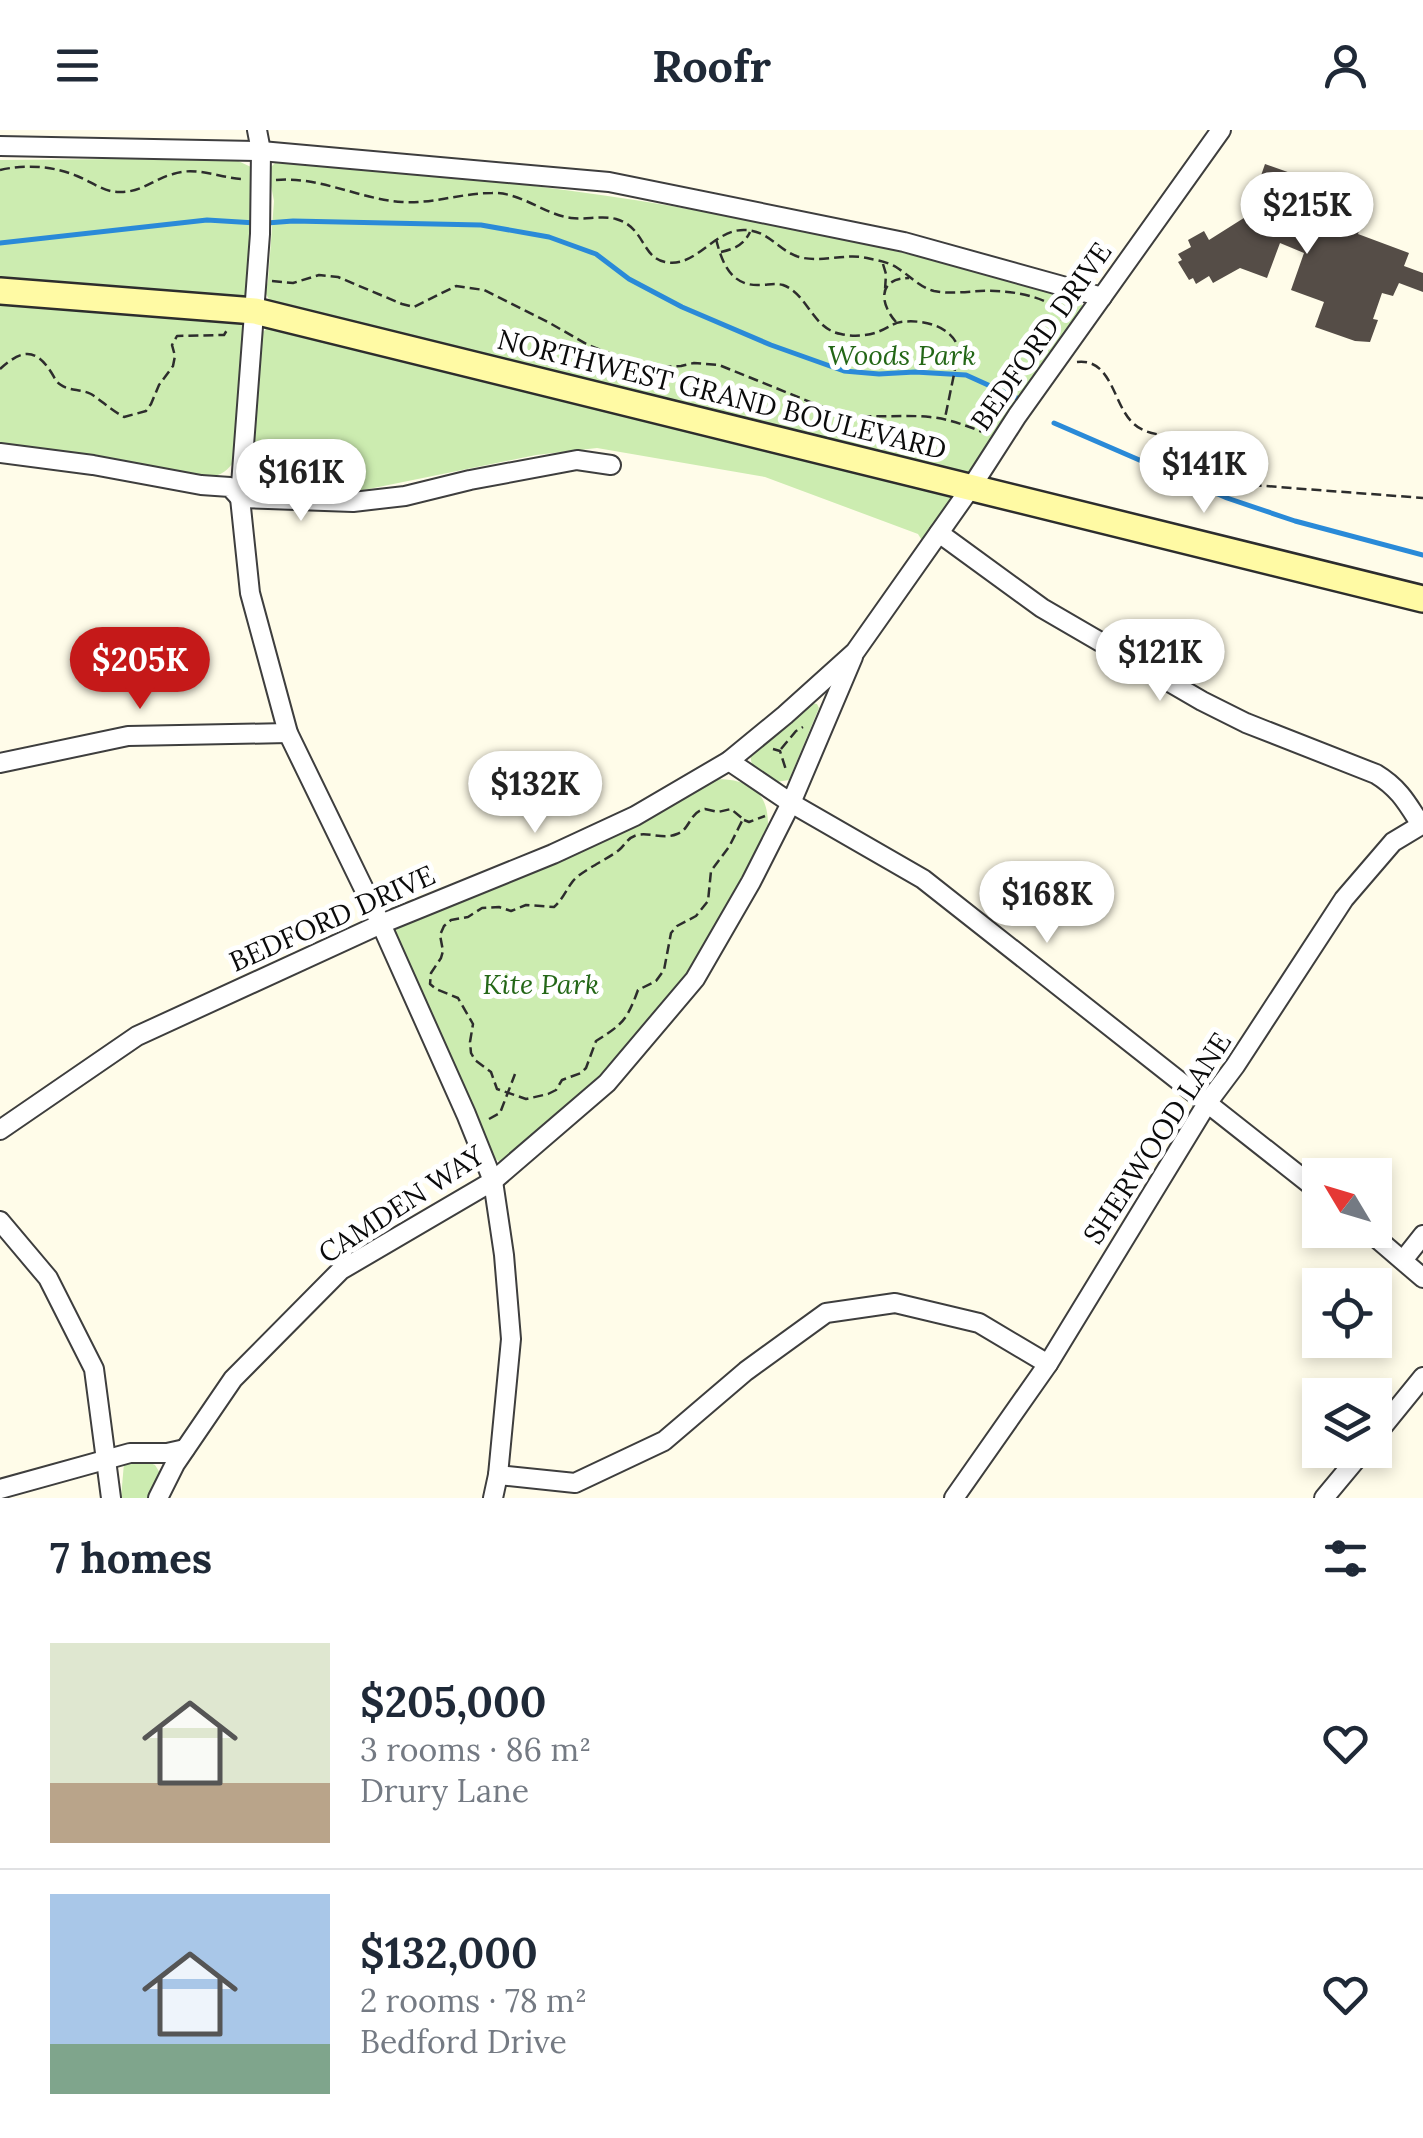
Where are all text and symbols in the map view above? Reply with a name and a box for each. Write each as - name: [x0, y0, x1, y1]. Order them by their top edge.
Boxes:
- text: Roofr: [652, 37, 771, 94]
- icon: menu: [50, 38, 105, 93]
- icon: person: [1318, 38, 1373, 93]
- pin: $215K: [1237, 172, 1377, 257]
- text: $215K: [1263, 184, 1351, 225]
- street label: BEDFORD DRIVE: [963, 235, 1119, 437]
- street label: NORTHWEST GRAND BOULEVARD: [494, 321, 950, 467]
- park label: Woods Park: [828, 337, 976, 373]
- pin: $141K: [1134, 431, 1274, 516]
- pin: $161K: [231, 439, 371, 524]
- text: $141K: [1161, 443, 1247, 484]
- text: $161K: [258, 451, 344, 492]
- pin: $121K: [1090, 619, 1230, 704]
- pin: $205K: [70, 627, 210, 712]
- text: $121K: [1118, 631, 1202, 672]
- text: $205K: [92, 639, 188, 680]
- pin: $132K: [465, 751, 605, 836]
- text: $132K: [490, 763, 580, 804]
- street label: BEDFORD DRIVE: [224, 857, 440, 979]
- pin: $168K: [977, 861, 1117, 946]
- text: $168K: [1001, 873, 1093, 914]
- park label: Kite Park: [483, 966, 599, 1002]
- street label: SHERWOOD LANE: [1075, 1025, 1239, 1251]
- street label: CAMDEN WAY: [311, 1136, 492, 1271]
- north arrow: [1302, 1158, 1392, 1248]
- map controls: [1302, 1158, 1392, 1468]
- button: locate: [1302, 1268, 1392, 1358]
- button: layers: [1302, 1378, 1392, 1468]
- text: 7 homes: [50, 1531, 212, 1585]
- icon: filters: [1318, 1531, 1373, 1586]
- text: $205,000: [360, 1675, 546, 1729]
- icon: home: [130, 1683, 250, 1803]
- icon: heart: [1318, 1716, 1373, 1771]
- text: 3 rooms · 86 m²: [360, 1729, 591, 1770]
- text: Drury Lane: [360, 1770, 529, 1811]
- text: $132,000: [360, 1926, 538, 1980]
- icon: home: [130, 1934, 250, 2054]
- icon: heart: [1318, 1967, 1373, 2022]
- text: 2 rooms · 78 m²: [360, 1980, 587, 2021]
- text: Bedford Drive: [360, 2021, 567, 2062]

